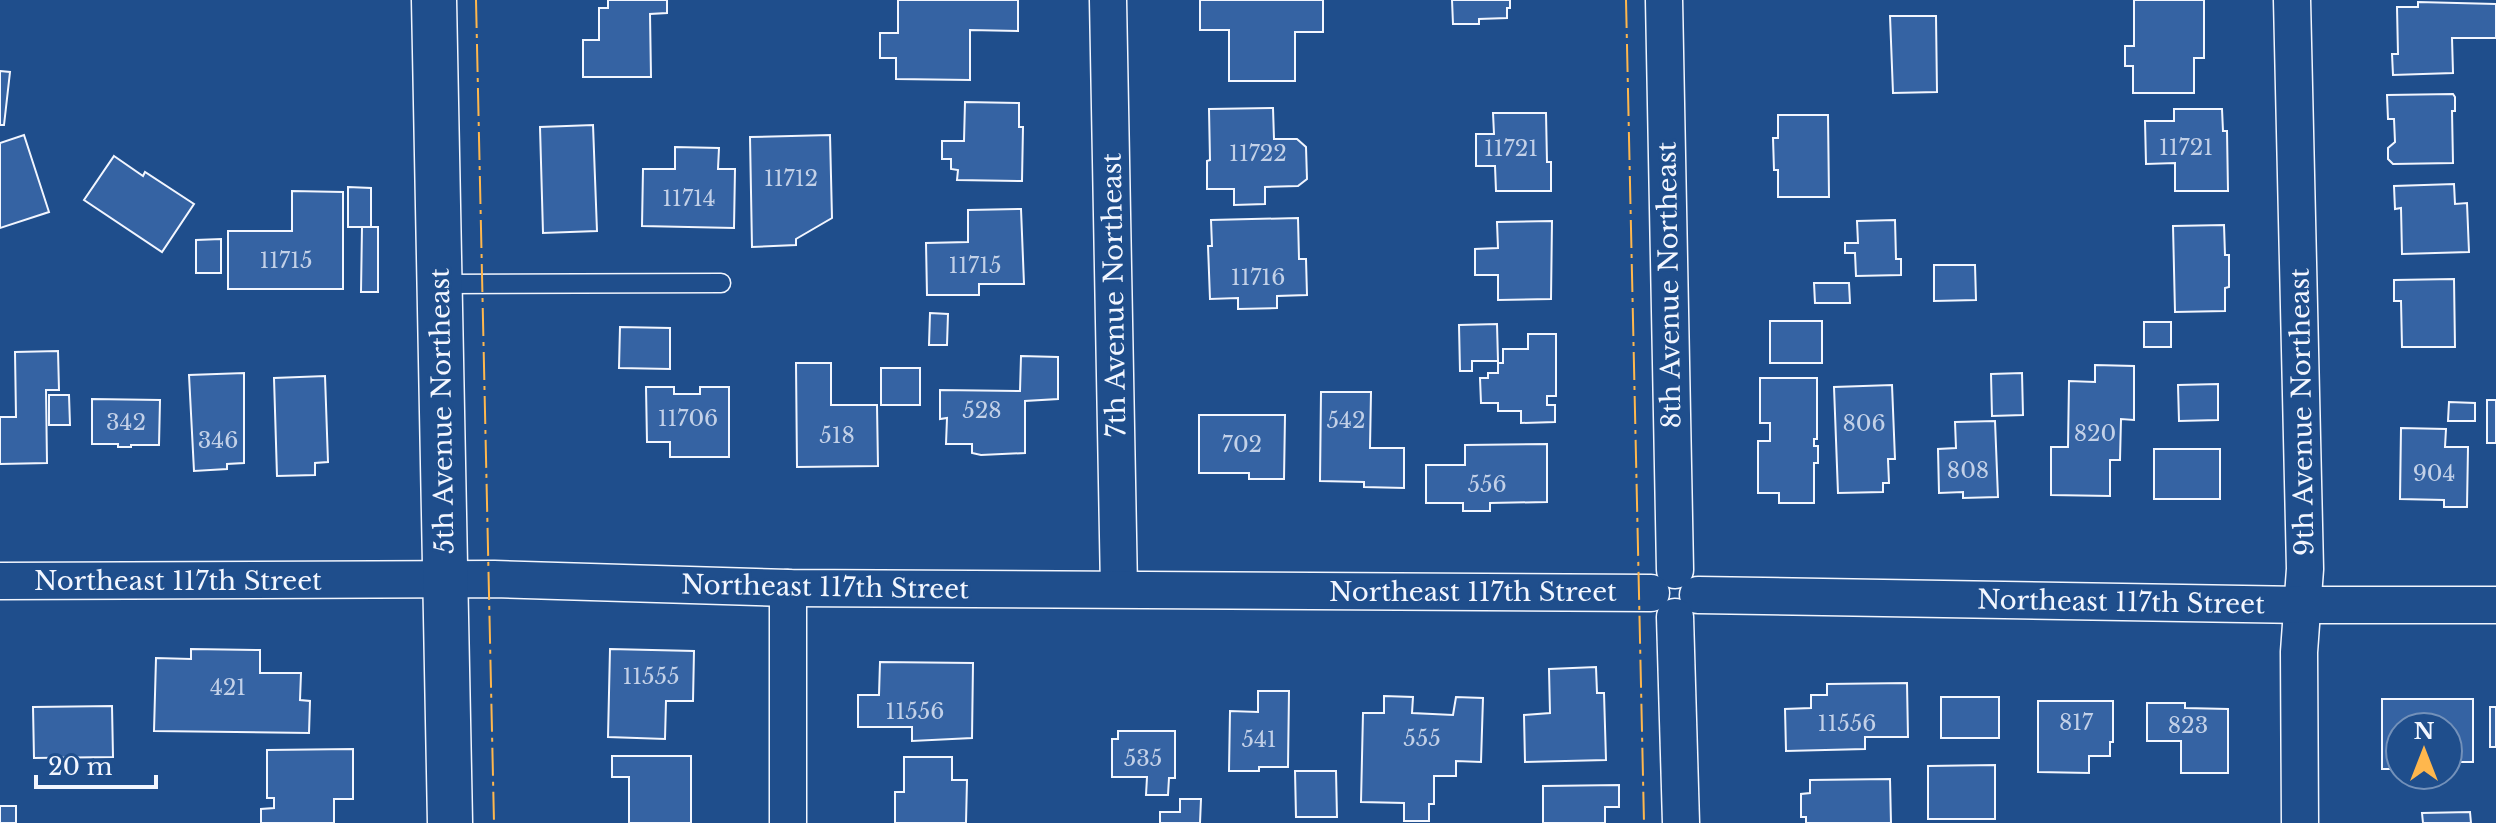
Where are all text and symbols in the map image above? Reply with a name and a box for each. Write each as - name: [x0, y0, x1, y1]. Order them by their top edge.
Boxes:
- house number: 11721: [2159, 134, 2213, 161]
- house number: 11721: [1484, 135, 1538, 162]
- house number: 11722: [1229, 140, 1287, 167]
- street label: 8th Avenue Northeast: [1650, 141, 1688, 429]
- street label: 7th Avenue Northeast: [1096, 152, 1132, 437]
- house number: 11712: [764, 165, 818, 192]
- house number: 11714: [662, 185, 716, 212]
- house number: 11715: [260, 247, 312, 274]
- house number: 11715: [949, 252, 1001, 279]
- house number: 11716: [1231, 264, 1285, 291]
- street label: 5th Avenue Northeast: [424, 268, 460, 554]
- street label: 9th Avenue Northeast: [2283, 268, 2321, 556]
- house number: 528: [962, 397, 1002, 424]
- house number: 11706: [658, 405, 718, 432]
- house number: 542: [1327, 407, 1365, 434]
- house number: 342: [106, 409, 146, 436]
- house number: 806: [1842, 410, 1886, 437]
- house number: 820: [2074, 420, 2116, 447]
- house number: 518: [819, 422, 855, 449]
- house number: 346: [198, 427, 238, 454]
- house number: 702: [1222, 431, 1262, 458]
- house number: 808: [1947, 457, 1989, 484]
- house number: 904: [2413, 460, 2455, 487]
- house number: 556: [1467, 471, 1507, 498]
- street label: Northeast 117th Street: [34, 565, 322, 597]
- street label: Northeast 117th Street: [681, 568, 969, 606]
- street label: Northeast 117th Street: [1329, 576, 1617, 608]
- street label: Northeast 117th Street: [1977, 583, 2265, 621]
- house number: 11555: [622, 663, 680, 690]
- house number: 421: [210, 674, 246, 701]
- house number: 11556: [886, 698, 944, 725]
- house number: 817: [2059, 709, 2094, 736]
- house number: 11556: [1818, 710, 1876, 737]
- north arrow: [2384, 711, 2464, 791]
- house number: 823: [2168, 712, 2208, 739]
- text: N: [2414, 718, 2435, 745]
- house number: 555: [1403, 725, 1441, 752]
- house number: 541: [1241, 726, 1277, 753]
- scale bar: [36, 739, 156, 789]
- house number: 535: [1124, 745, 1162, 772]
- text: 20 m: [48, 752, 113, 781]

